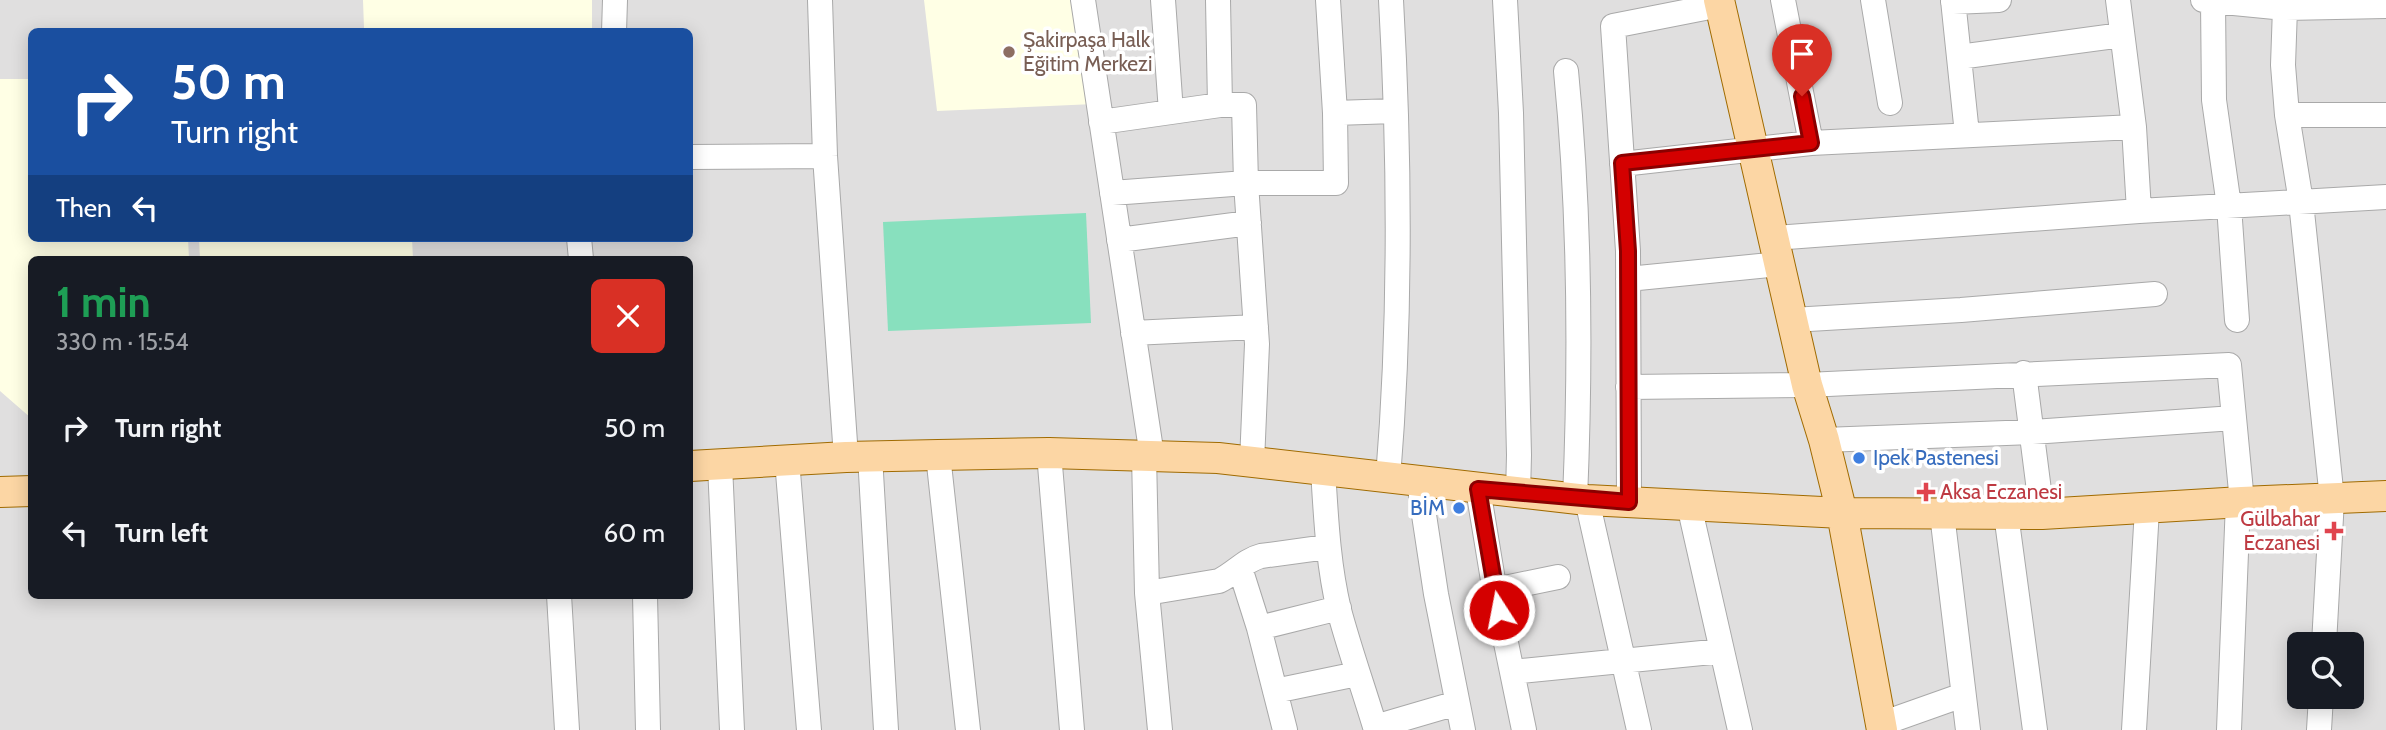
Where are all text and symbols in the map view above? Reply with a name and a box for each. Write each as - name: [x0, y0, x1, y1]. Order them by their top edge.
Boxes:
- pin: [1772, 24, 1832, 96]
- place label: Şakirpaşa Halk Eğitim Merkezi: [1023, 27, 1152, 76]
- icon: arrive: [1783, 35, 1821, 73]
- marker: Şakirpaşa Halk Eğitim Merkezi: [1001, 44, 1017, 60]
- text: 50 m: [171, 52, 286, 111]
- icon: right: [56, 56, 147, 147]
- text: Turn right: [171, 112, 298, 151]
- icon: left: [126, 189, 164, 227]
- text: Then: [56, 192, 112, 224]
- text: 1 min: [56, 276, 151, 328]
- button: close: [591, 279, 665, 353]
- text: 330 m · 15:54: [56, 328, 189, 356]
- icon: right: [56, 409, 94, 447]
- text: Turn right: [115, 412, 221, 444]
- text: 50 m: [604, 412, 665, 444]
- place label: Ipek Pastenesi: [1873, 445, 1999, 470]
- marker: Ipek Pastenesi: [1851, 450, 1867, 466]
- place label: Aksa Eczanesi: [1940, 479, 2062, 504]
- marker: Aksa Eczanesi: [1918, 484, 1934, 500]
- place label: BİM: [1410, 495, 1445, 520]
- marker: BİM: [1451, 500, 1467, 516]
- place label: Gülbahar Eczanesi: [2240, 506, 2320, 555]
- icon: left: [56, 514, 94, 552]
- text: Turn left: [115, 517, 208, 549]
- text: 60 m: [603, 517, 665, 549]
- marker: Gülbahar Eczanesi: [2326, 523, 2342, 539]
- position arrow: [1462, 573, 1536, 647]
- map controls: [2287, 632, 2364, 709]
- button: search: [2287, 632, 2364, 709]

